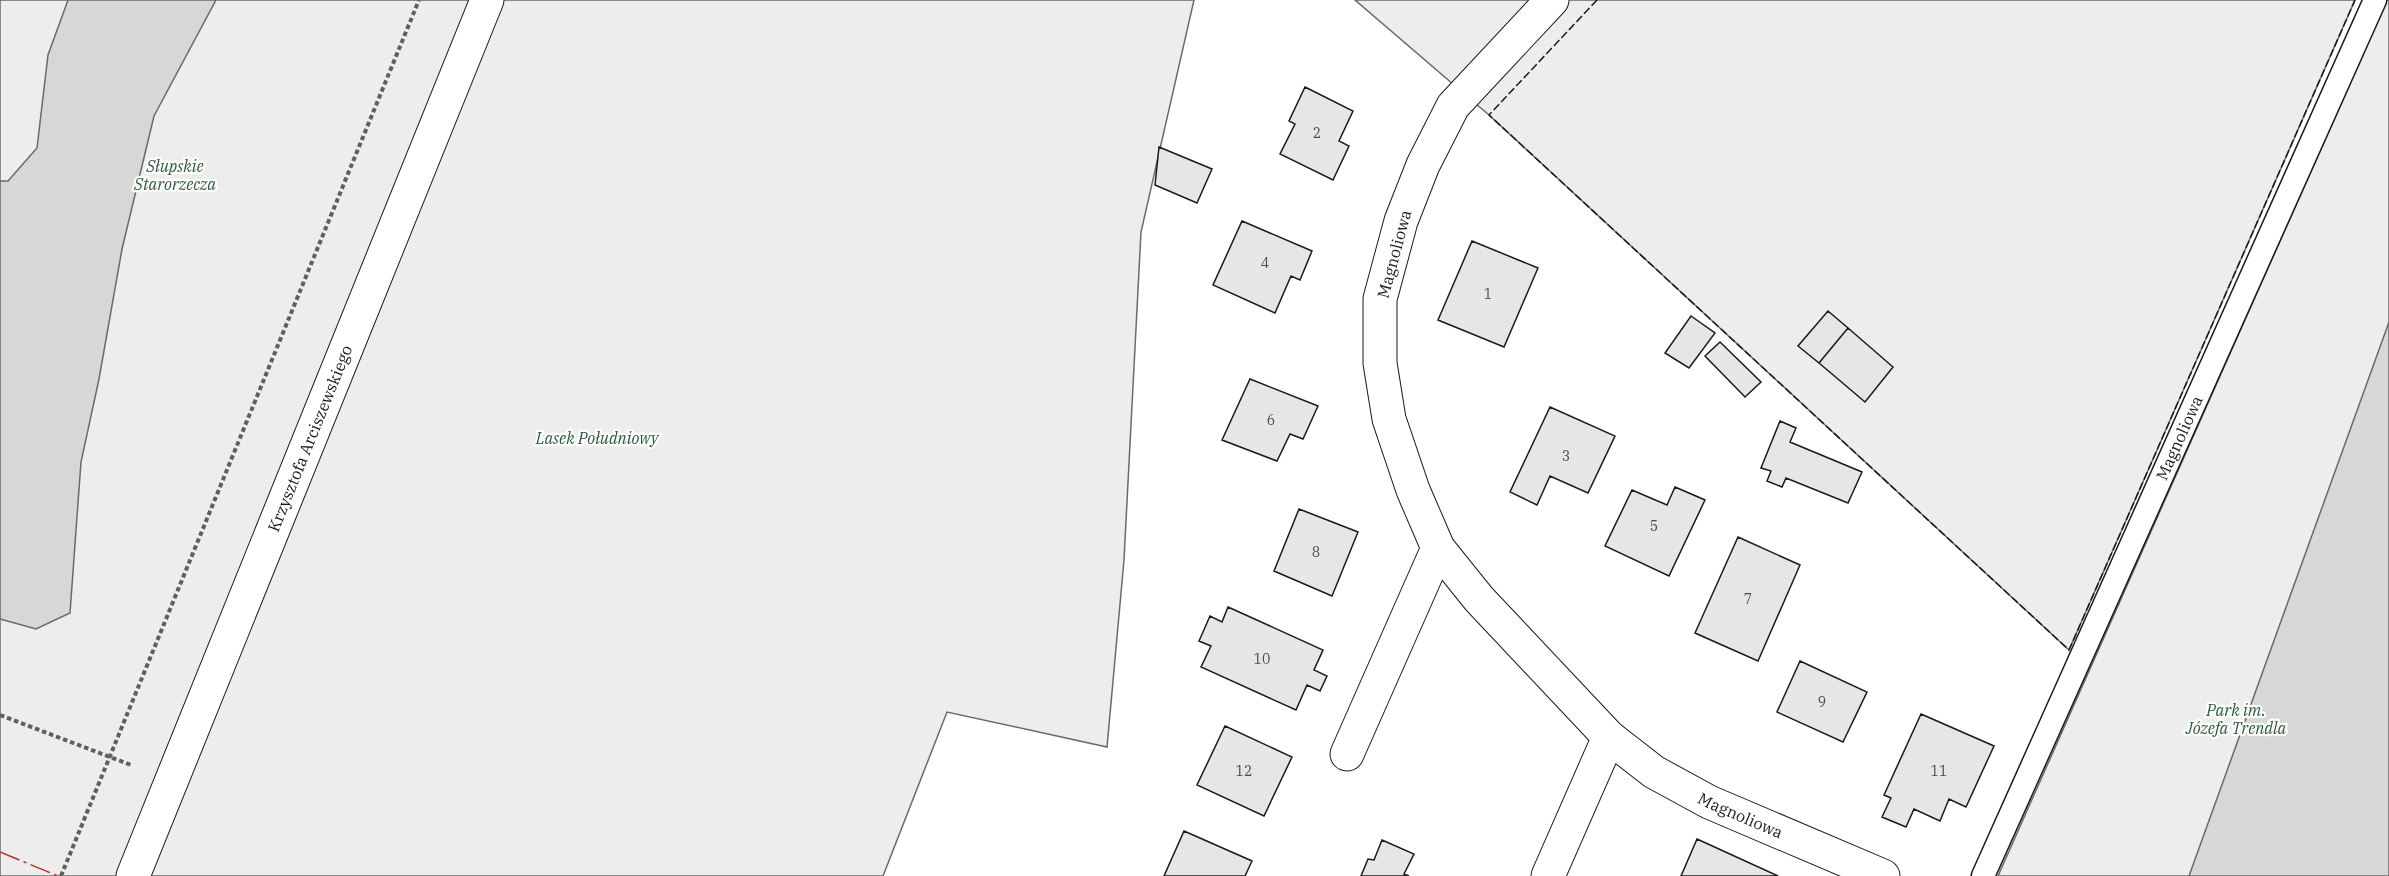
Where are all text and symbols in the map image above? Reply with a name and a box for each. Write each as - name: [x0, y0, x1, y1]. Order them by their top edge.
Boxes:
- house number: 2: [1313, 124, 1321, 142]
- park label: Słupskie Starorzecza: [133, 156, 216, 194]
- street label: Magnoliowa: [1373, 208, 1415, 300]
- house number: 4: [1261, 254, 1269, 272]
- house number: 1: [1484, 285, 1492, 303]
- street label: Krzysztofa Arciszewskiego: [263, 342, 356, 535]
- street label: Magnoliowa: [2151, 392, 2207, 483]
- house number: 6: [1267, 411, 1275, 429]
- park label: Lasek Południowy: [535, 428, 660, 448]
- house number: 3: [1562, 447, 1570, 465]
- house number: 5: [1650, 517, 1658, 535]
- house number: 8: [1312, 543, 1320, 561]
- house number: 7: [1744, 590, 1752, 608]
- house number: 10: [1254, 650, 1270, 668]
- house number: 9: [1818, 693, 1826, 711]
- park label: Park im. Józefa Trendla: [2185, 700, 2287, 738]
- house number: 12: [1236, 762, 1252, 780]
- house number: 11: [1931, 762, 1947, 780]
- street label: Magnoliowa: [1695, 788, 1786, 842]

